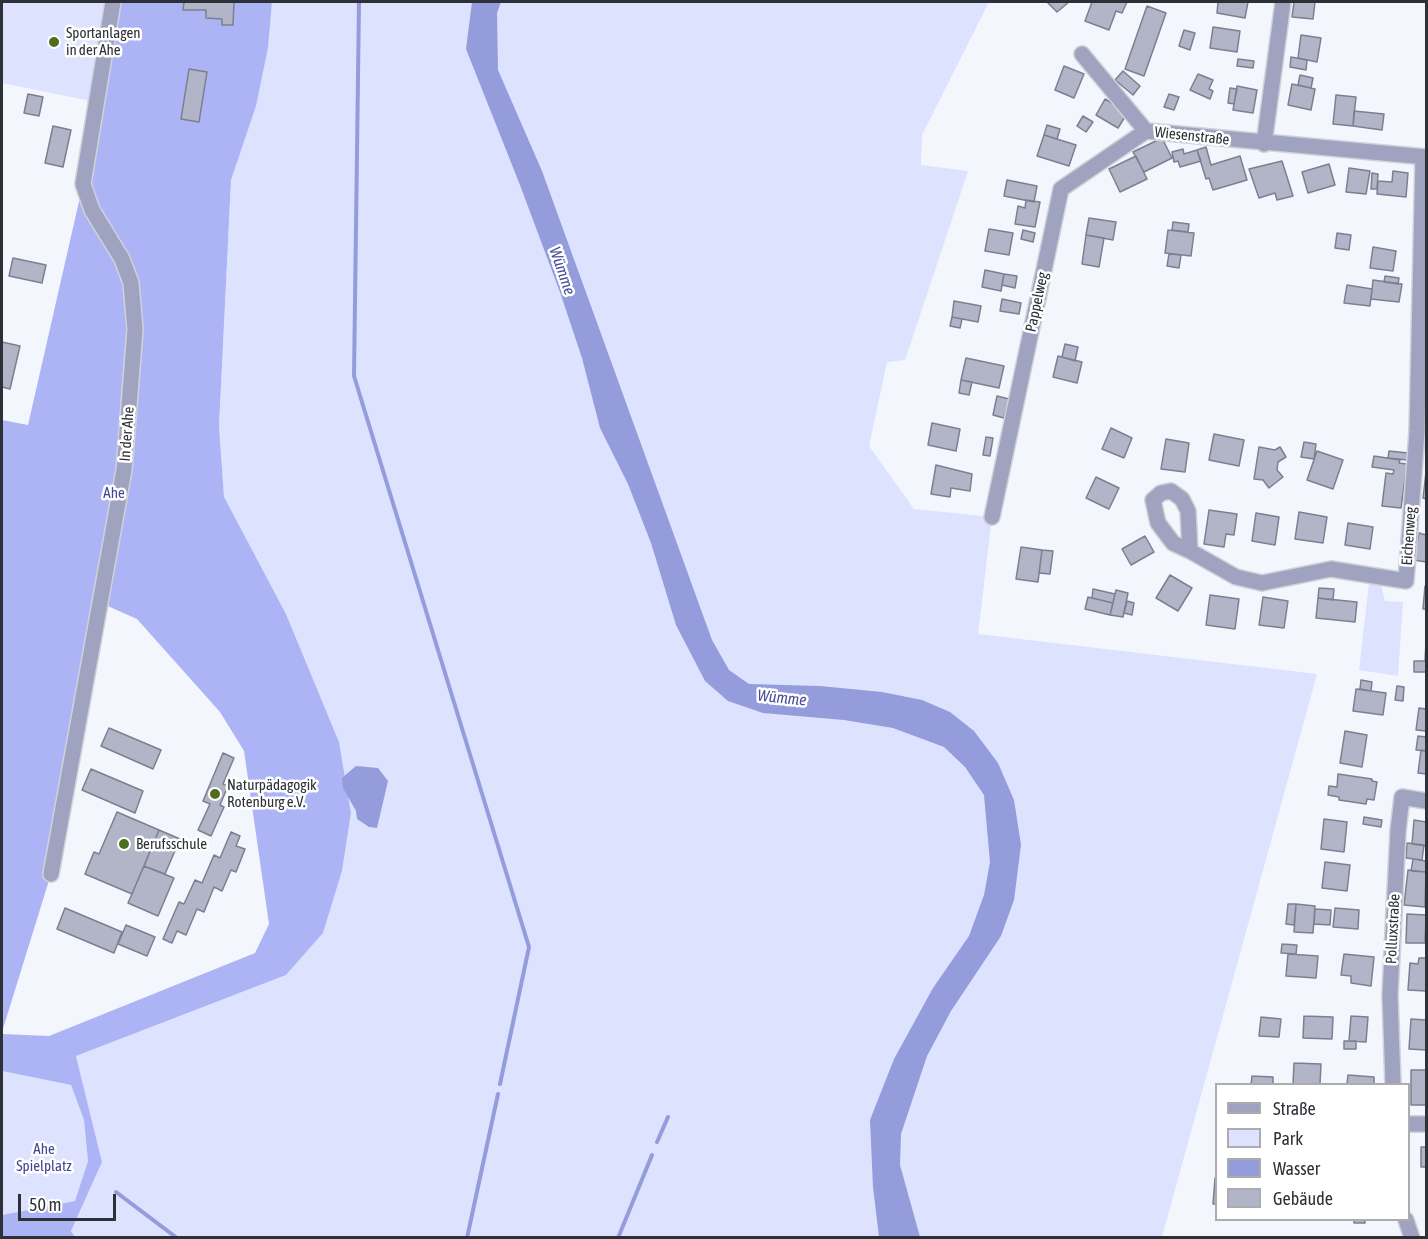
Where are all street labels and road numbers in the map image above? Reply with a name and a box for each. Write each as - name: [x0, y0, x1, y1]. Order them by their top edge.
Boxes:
- street label: Wiesenstraße: [1154, 123, 1230, 149]
- street label: Pappelweg: [1022, 270, 1052, 334]
- street label: In der Ahe: [116, 406, 138, 462]
- street label: Eichenweg: [1398, 506, 1420, 566]
- street label: Polluxstraße: [1382, 894, 1404, 964]

